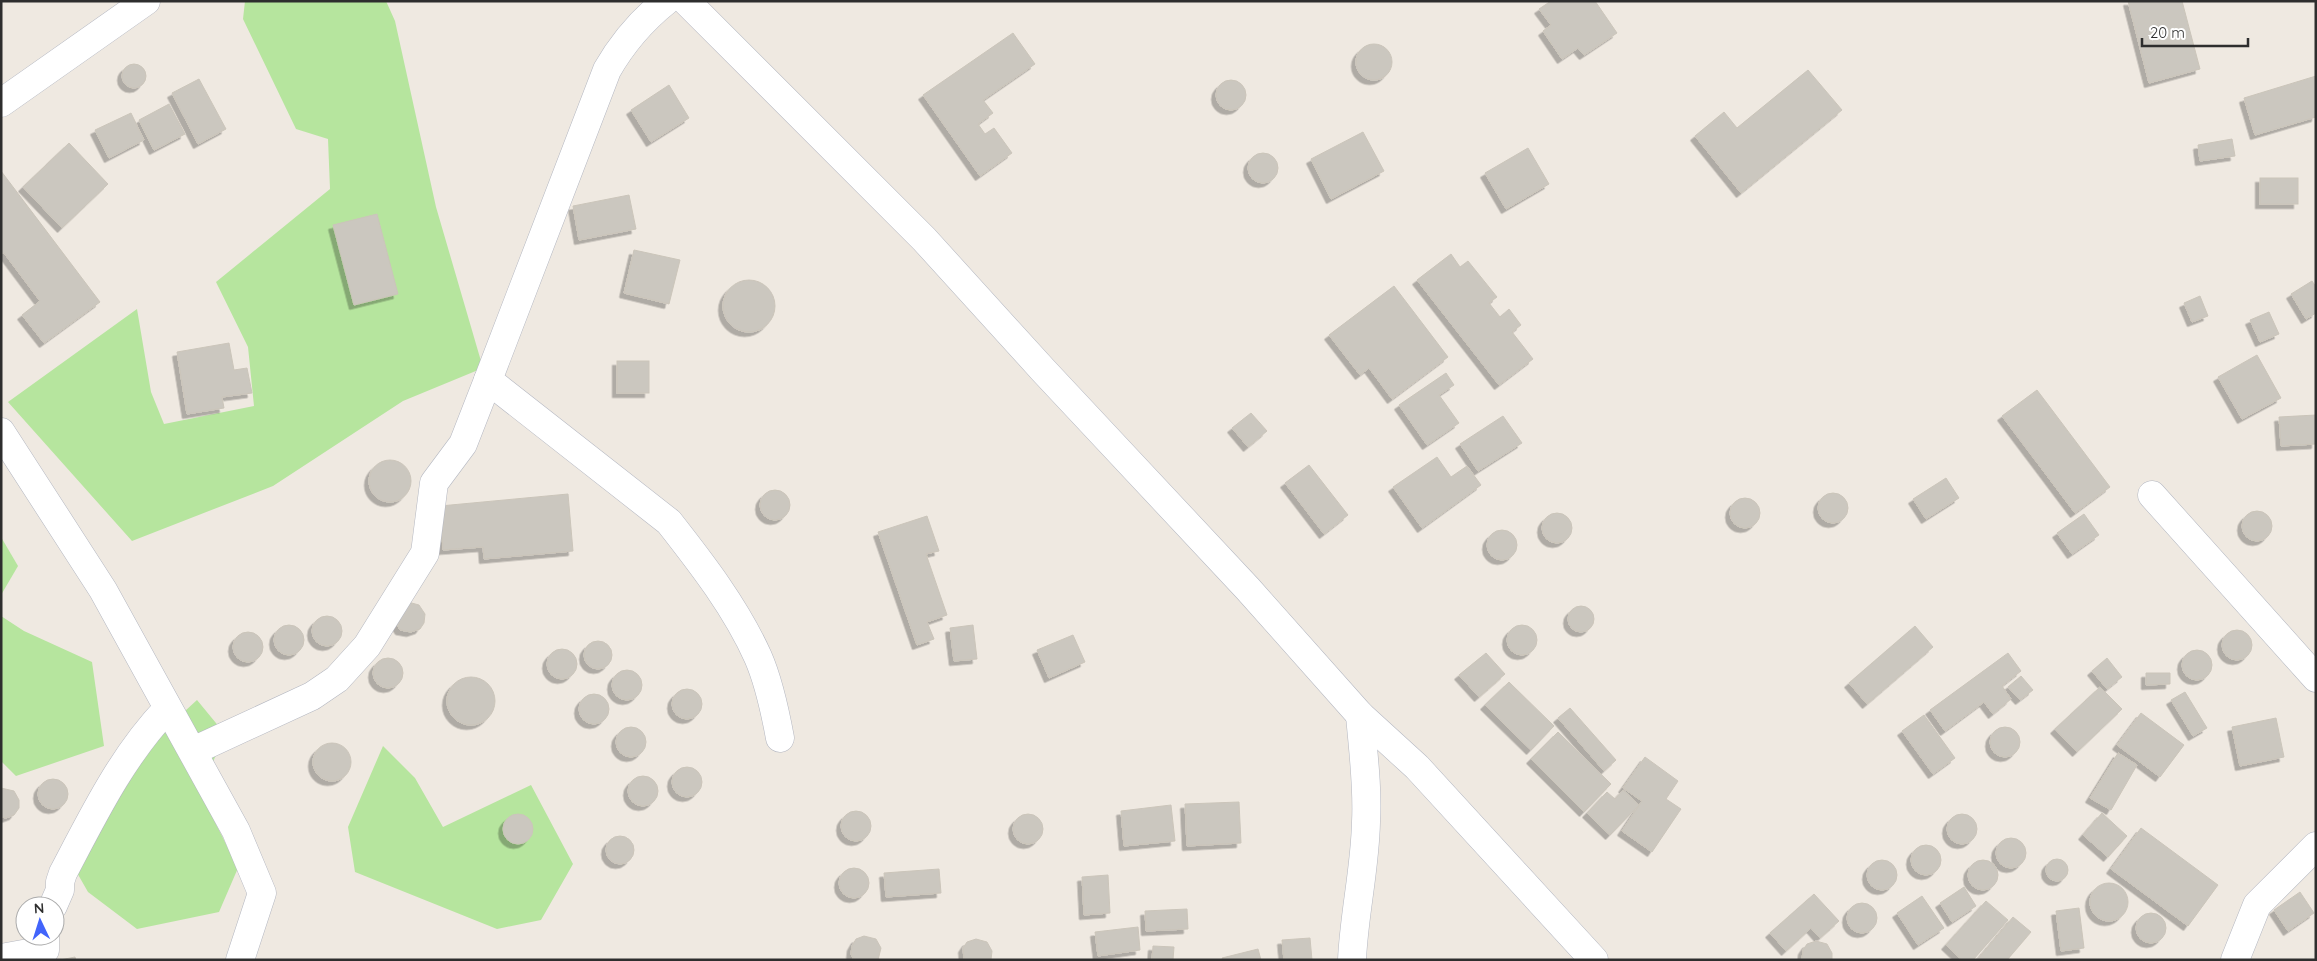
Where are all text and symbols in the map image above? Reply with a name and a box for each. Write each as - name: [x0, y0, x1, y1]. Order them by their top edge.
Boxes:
- scale bar: [2142, 15, 2248, 47]
- text: 20 m: [2150, 23, 2185, 42]
- north arrow: [15, 896, 65, 946]
- text: N: [33, 899, 45, 917]

